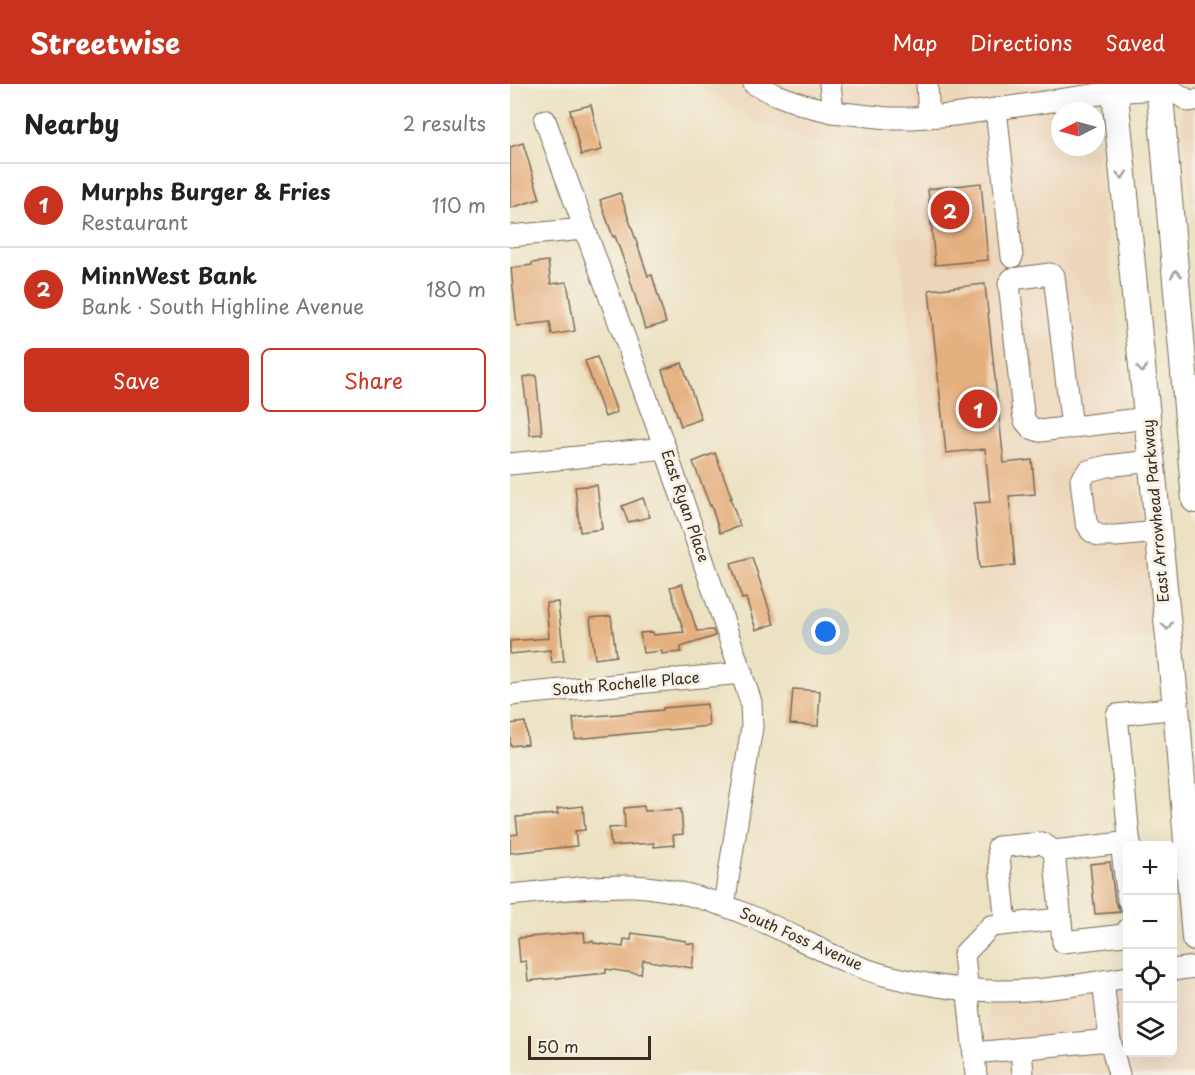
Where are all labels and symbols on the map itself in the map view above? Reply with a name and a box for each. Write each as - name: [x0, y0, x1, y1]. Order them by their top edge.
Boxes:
- north arrow: [1051, 102, 1105, 156]
- one-way arrow: [1115, 170, 1128, 179]
- pin: 2: [930, 188, 970, 232]
- one-way arrow: [1170, 270, 1183, 279]
- one-way arrow: [1135, 364, 1148, 373]
- pin: 1: [958, 386, 998, 432]
- street label: East Arrowhead Parkway: [1135, 419, 1174, 604]
- street label: East Ryan Place: [656, 446, 716, 565]
- your location: [811, 617, 840, 646]
- one-way arrow: [1160, 621, 1173, 630]
- street label: South Rochelle Place: [551, 665, 700, 700]
- street label: South Foss Avenue: [736, 900, 867, 975]
- scale bar: [528, 1033, 651, 1060]

